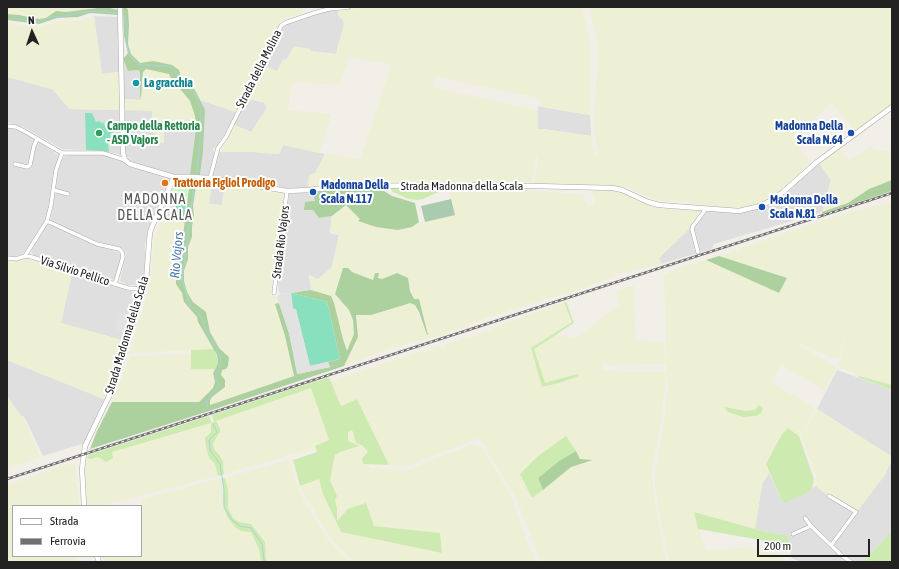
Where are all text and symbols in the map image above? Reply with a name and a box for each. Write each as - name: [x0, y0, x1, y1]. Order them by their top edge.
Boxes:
- north arrow: [12, 12, 52, 52]
- text: N: [28, 14, 35, 26]
- street label: Strada della Molina: [233, 27, 285, 111]
- place label: La gracchia: [144, 76, 193, 90]
- marker: La gracchia: [131, 78, 141, 88]
- place label: Campo della Rettoria - ASD Vajors: [107, 119, 200, 147]
- place label: Madonna Della Scala N.64: [775, 119, 843, 147]
- marker: Campo della Rettoria - ASD Vajors: [94, 128, 104, 138]
- marker: Madonna Della Scala N.64: [846, 128, 856, 138]
- place label: Trattoria Figliol Prodigo: [173, 176, 276, 190]
- marker: Trattoria Figliol Prodigo: [160, 178, 170, 188]
- place label: Madonna Della Scala N.117: [321, 178, 389, 206]
- street label: Strada Madonna della Scala: [401, 179, 523, 193]
- marker: Madonna Della Scala N.117: [308, 187, 318, 197]
- district label: MADONNA DELLA SCALA: [117, 192, 193, 224]
- place label: Madonna Della Scala N.81: [770, 193, 838, 221]
- marker: Madonna Della Scala N.81: [757, 202, 767, 212]
- street label: Strada Rio Vajors: [269, 205, 293, 279]
- water label: Rio Vajors: [167, 231, 187, 279]
- street label: Via Silvio Pellico: [38, 253, 112, 289]
- street label: Strada Madonna della Scala: [102, 274, 152, 396]
- legend: [12, 505, 142, 557]
- text: Strada: [50, 514, 79, 528]
- scale bar: [759, 531, 872, 557]
- text: Ferrovia: [50, 534, 86, 548]
- text: 200 m: [764, 539, 791, 553]

